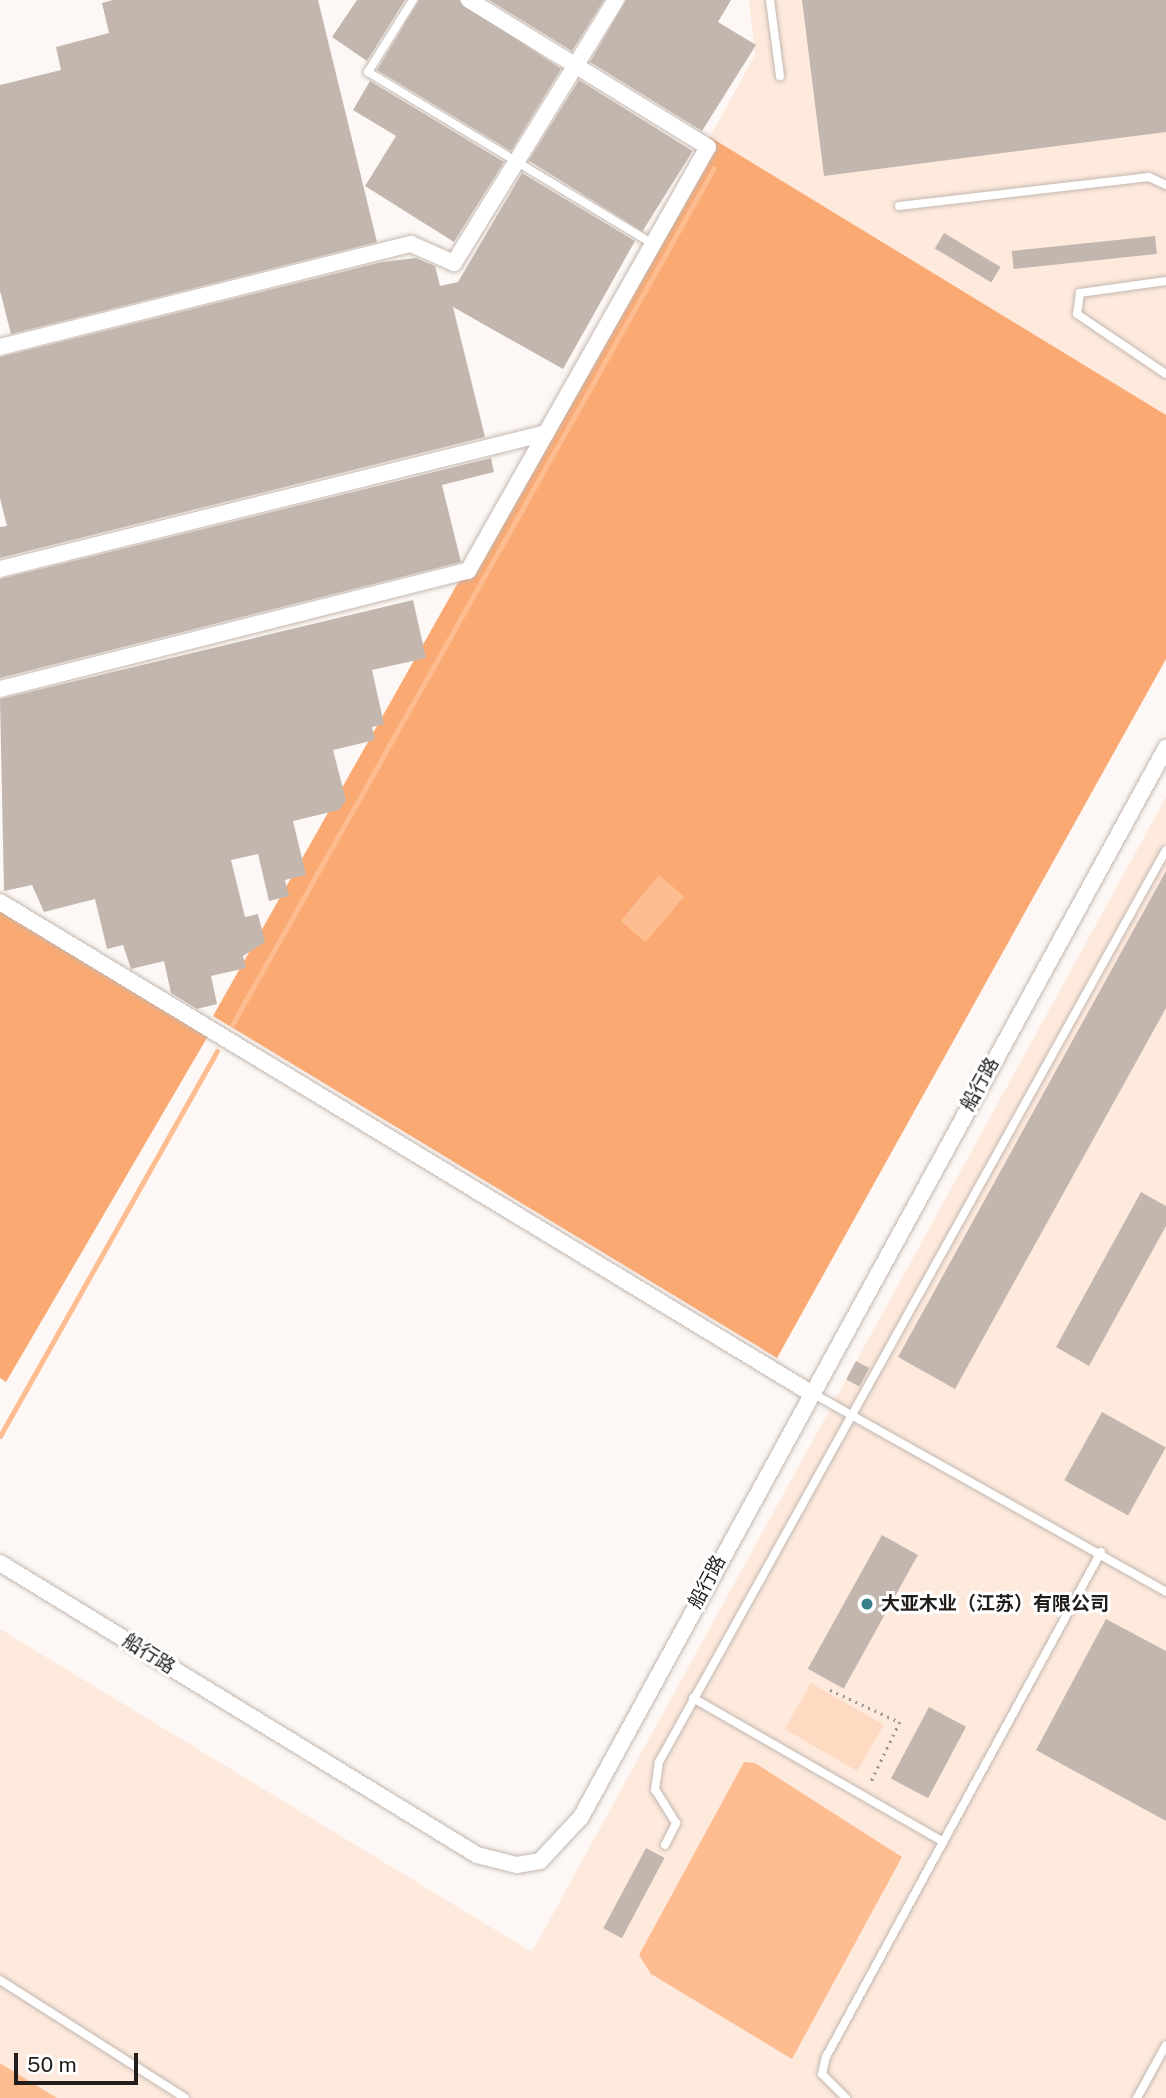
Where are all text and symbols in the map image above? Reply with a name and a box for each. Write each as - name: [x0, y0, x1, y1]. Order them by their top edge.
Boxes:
- street label: 船行路: [956, 1054, 1004, 1114]
- street label: 船行路: [684, 1551, 730, 1613]
- place label: 大亚木业（江苏）有限公司: [881, 1593, 1109, 1615]
- marker: 大亚木业（江苏）有限公司: [859, 1596, 875, 1612]
- street label: 船行路: [119, 1629, 179, 1679]
- scale bar: [18, 2038, 142, 2082]
- text: 50 m: [27, 2052, 77, 2077]

